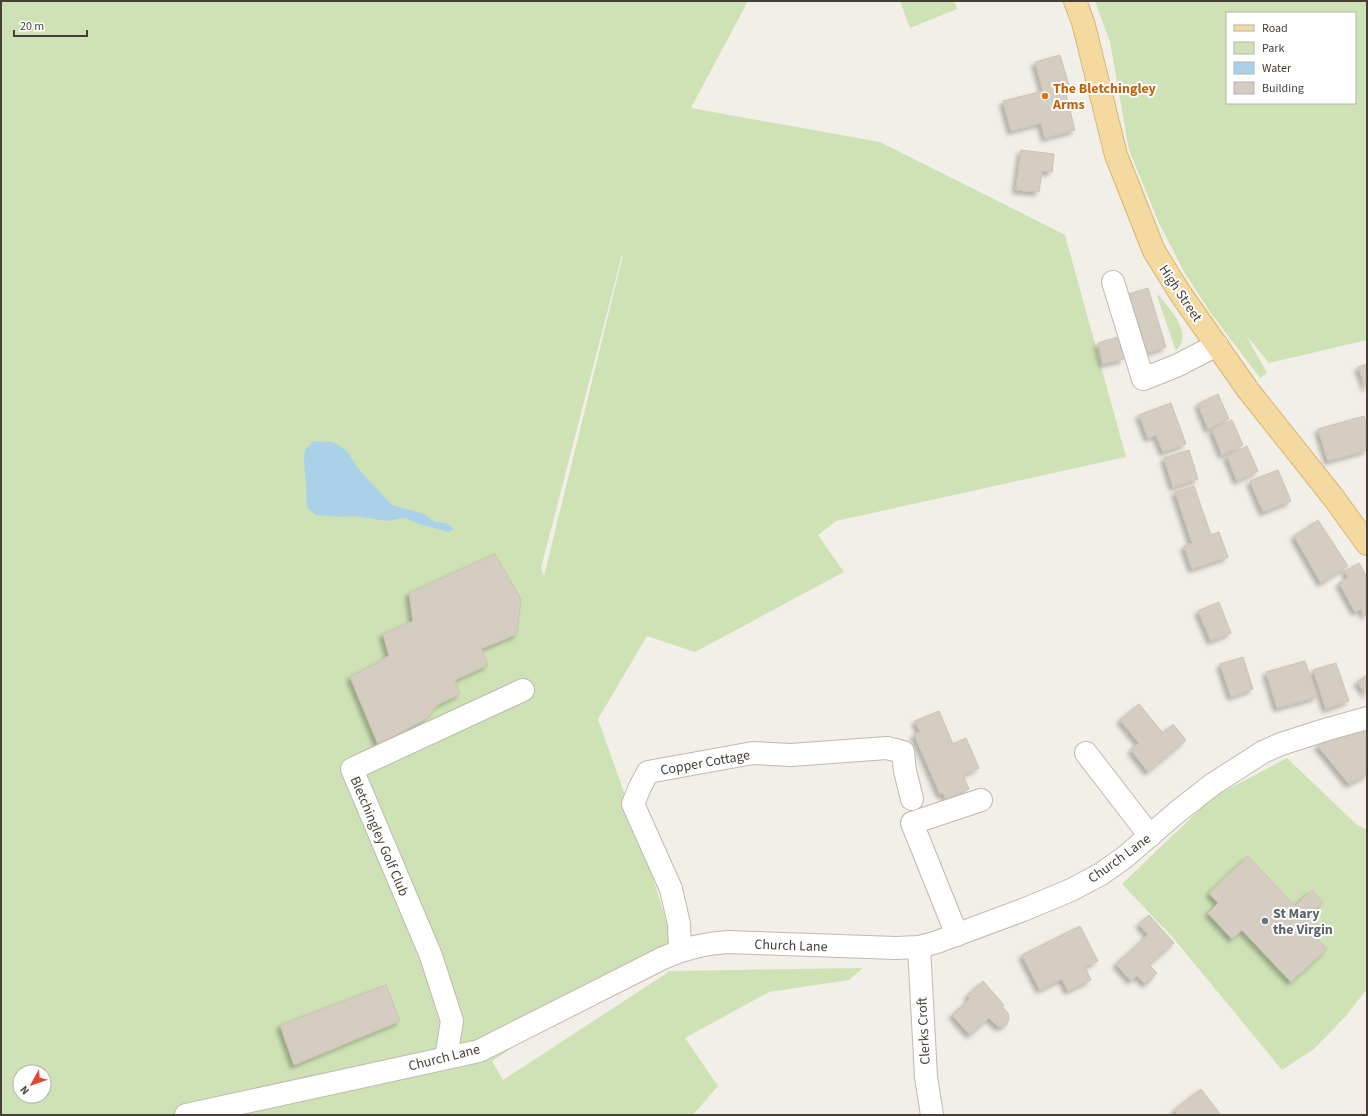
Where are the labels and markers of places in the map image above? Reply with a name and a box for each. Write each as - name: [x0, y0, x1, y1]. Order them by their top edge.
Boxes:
- place label: The Bletchingley Arms: [1052, 79, 1157, 115]
- marker: The Bletchingley Arms: [1040, 91, 1050, 101]
- place label: St Mary the Virgin: [1273, 904, 1333, 940]
- marker: St Mary the Virgin: [1260, 916, 1270, 926]

